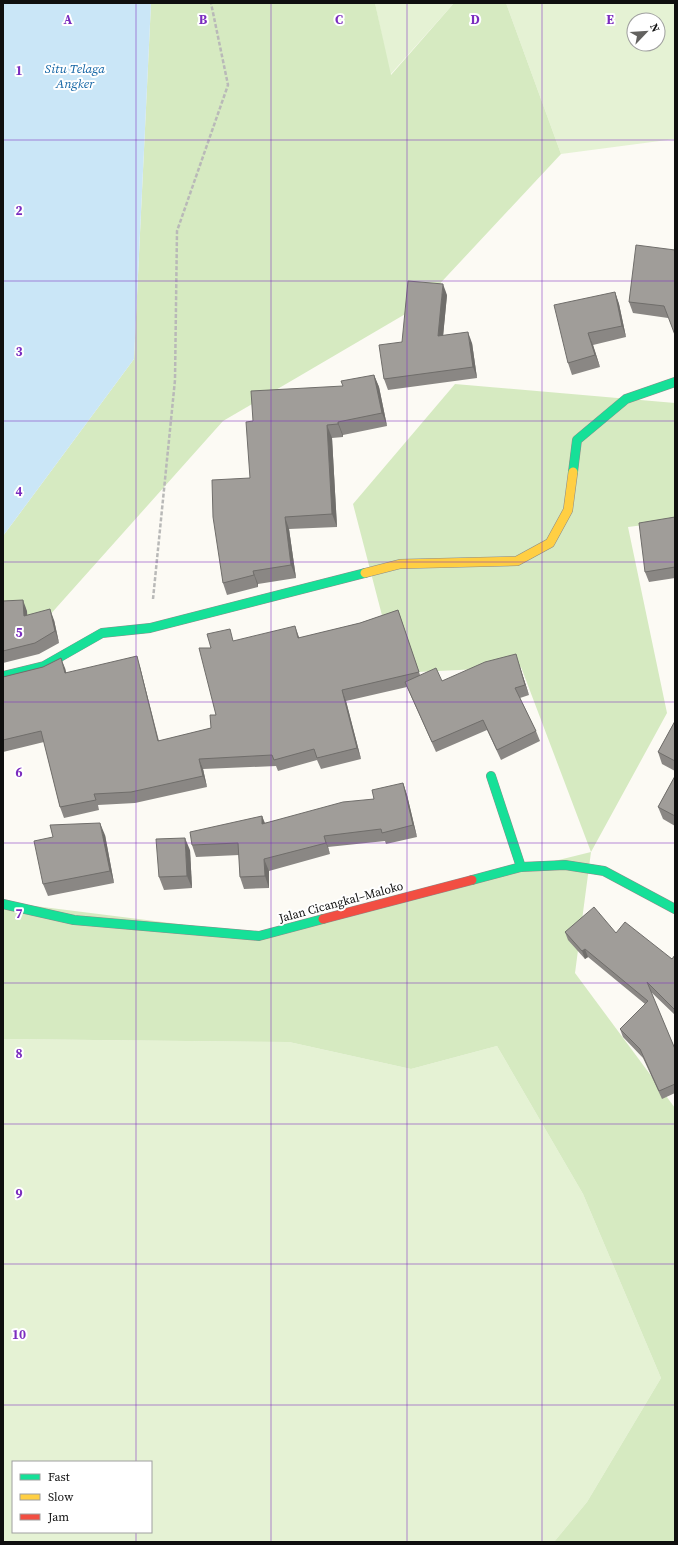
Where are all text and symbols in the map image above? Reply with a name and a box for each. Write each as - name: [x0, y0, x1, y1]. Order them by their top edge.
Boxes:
- text: A: [64, 11, 73, 28]
- text: B: [199, 11, 208, 28]
- text: C: [335, 11, 343, 28]
- text: D: [470, 11, 480, 28]
- text: E: [606, 11, 614, 28]
- north arrow: [626, 12, 666, 52]
- text: N: [646, 21, 663, 35]
- water label: Situ Telaga Angker: [45, 60, 105, 92]
- text: 1: [15, 62, 23, 79]
- text: 2: [15, 202, 23, 219]
- text: 3: [15, 343, 23, 360]
- text: 4: [15, 483, 23, 500]
- text: 5: [15, 624, 23, 641]
- text: 6: [15, 764, 23, 781]
- street label: Jalan Cicangkal–Maloko: [276, 878, 405, 927]
- text: 7: [15, 905, 23, 922]
- text: 8: [15, 1045, 23, 1062]
- text: 9: [15, 1185, 23, 1202]
- text: 10: [12, 1326, 26, 1343]
- legend: [12, 1461, 152, 1533]
- text: Fast: [48, 1469, 70, 1485]
- text: Slow: [48, 1489, 74, 1505]
- text: Jam: [47, 1509, 69, 1525]

